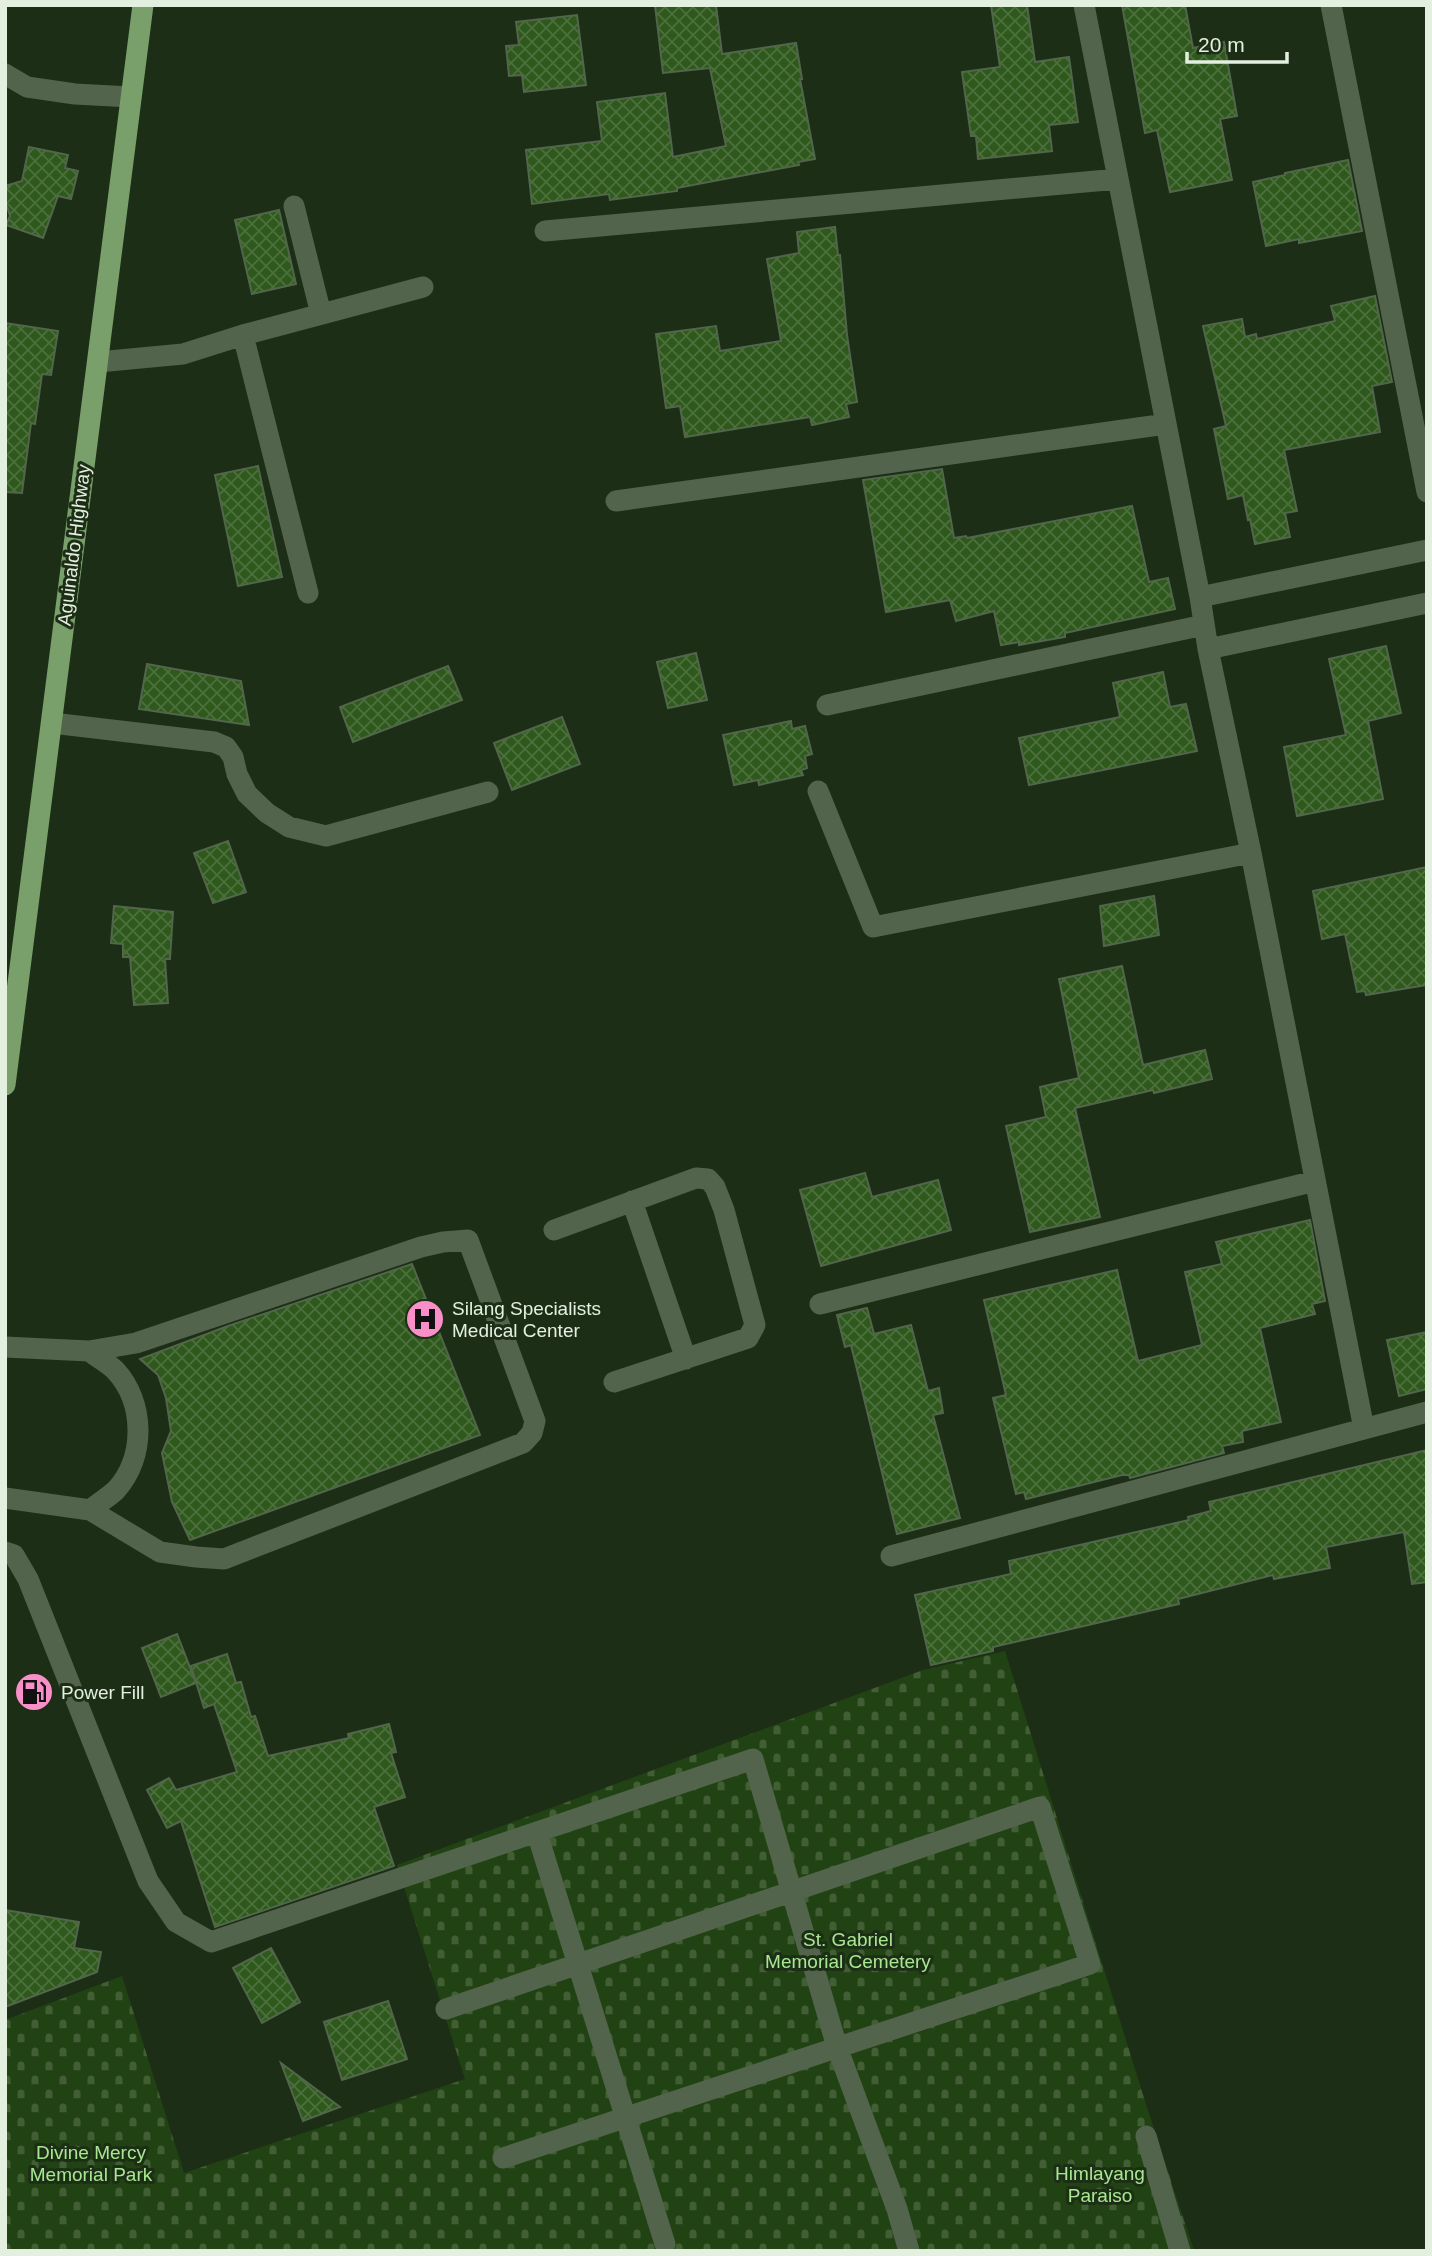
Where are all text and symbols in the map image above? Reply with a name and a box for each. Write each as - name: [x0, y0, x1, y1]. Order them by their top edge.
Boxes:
- scale bar: [1187, 21, 1287, 65]
- text: 20 m: [1198, 33, 1245, 56]
- street label: Aguinaldo Highway: [54, 463, 94, 627]
- hospital icon: Silang Specialists Medical Center: [404, 1298, 446, 1340]
- place label: Silang Specialists Medical Center: [452, 1298, 601, 1341]
- fuel station icon: Power Fill: [13, 1671, 55, 1713]
- place label: Power Fill: [61, 1682, 144, 1703]
- park label: St. Gabriel Memorial Cemetery: [765, 1929, 931, 1972]
- park label: Divine Mercy Memorial Park: [30, 2142, 153, 2185]
- park label: Himlayang Paraiso: [1055, 2163, 1145, 2206]

